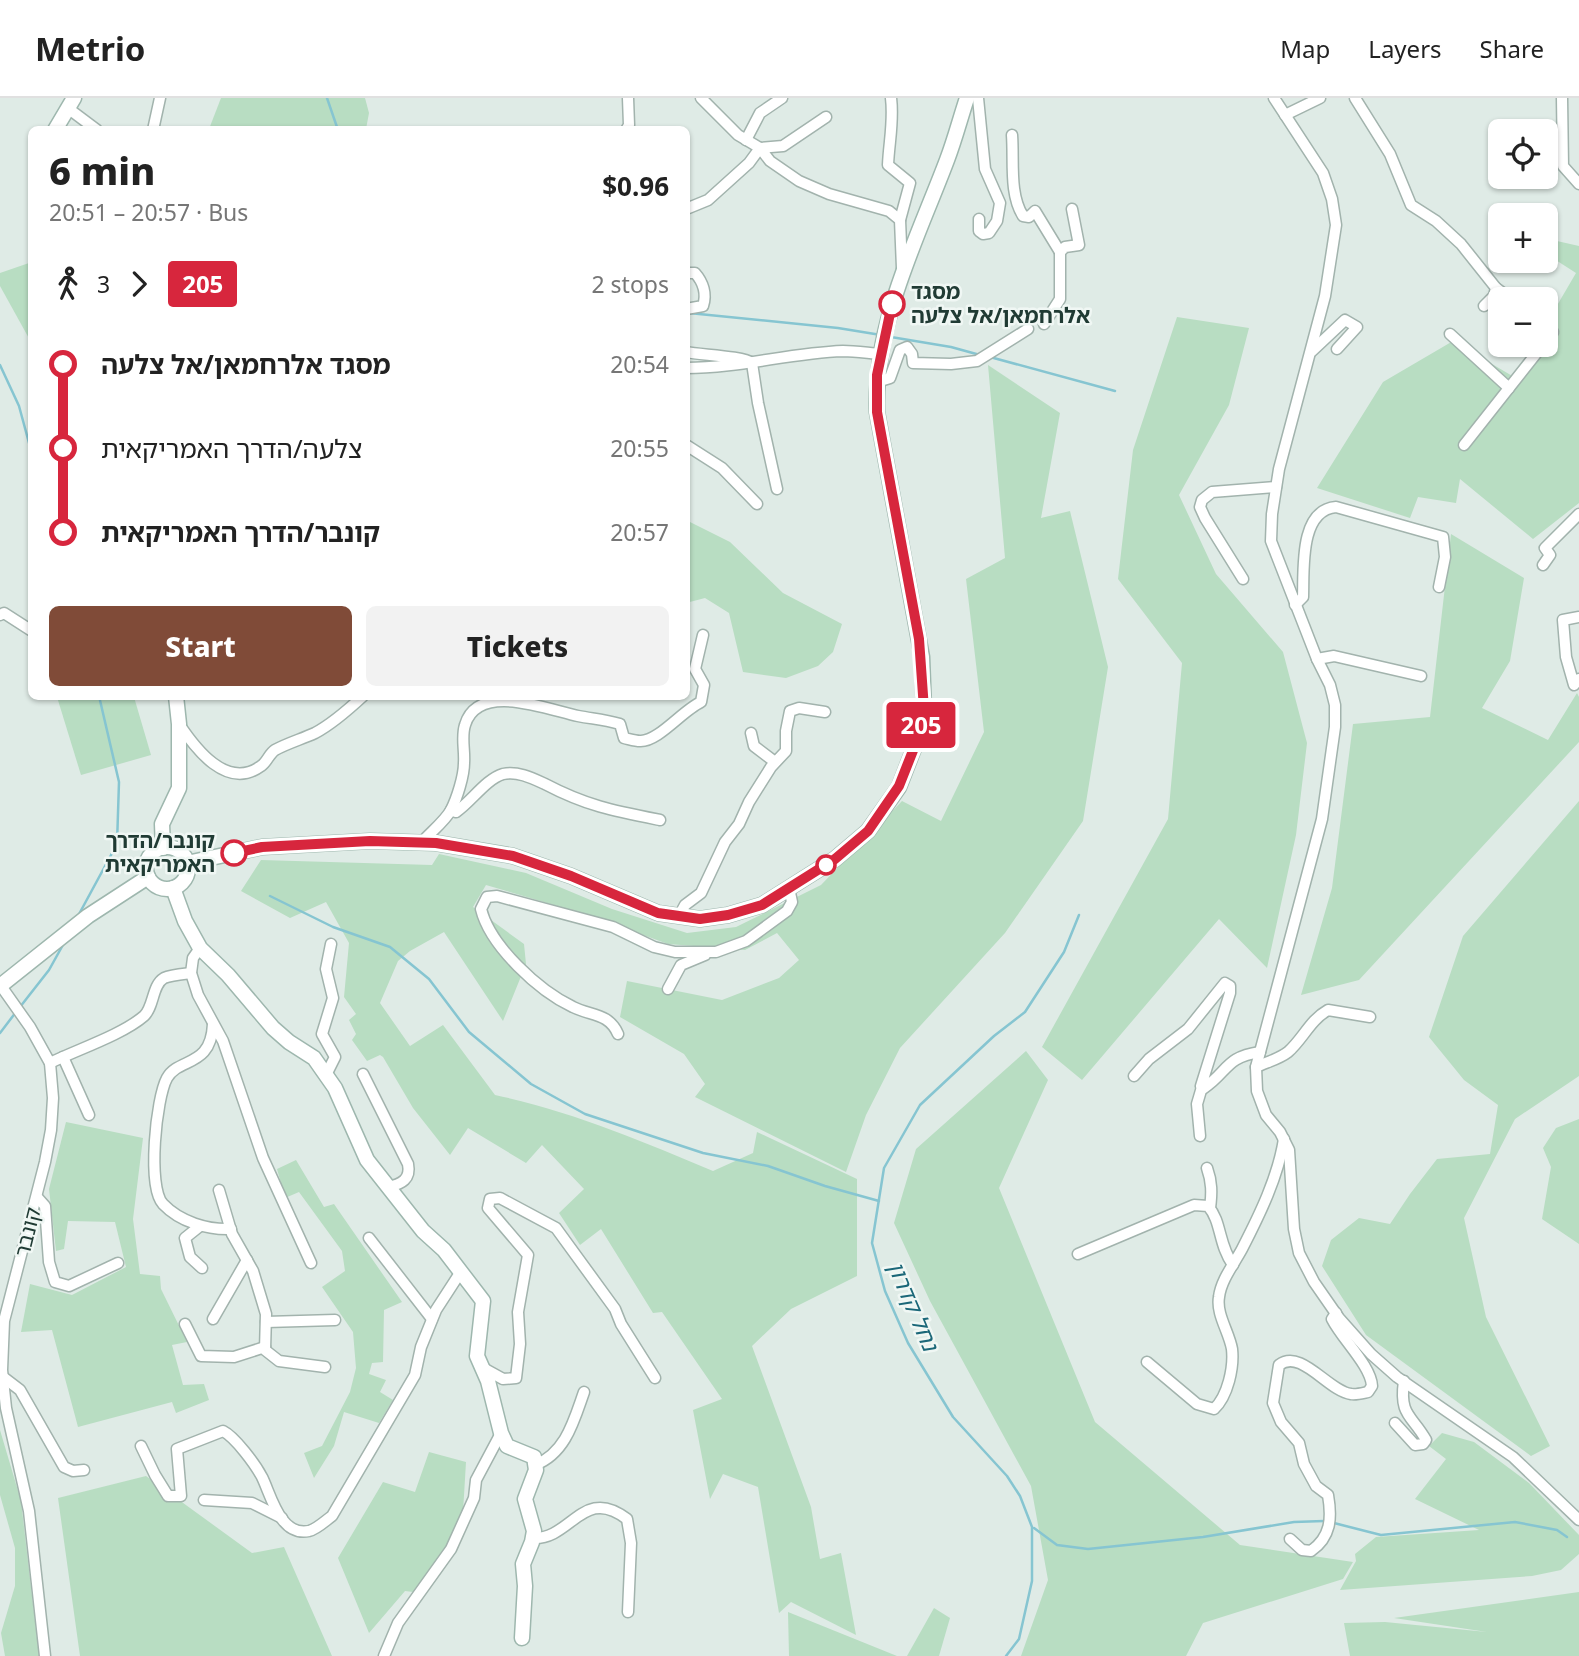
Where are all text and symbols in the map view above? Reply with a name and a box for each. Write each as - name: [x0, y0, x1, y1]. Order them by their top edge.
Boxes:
- text: Metrio: [35, 26, 145, 71]
- text: Map: [1280, 32, 1330, 65]
- text: Layers: [1368, 32, 1442, 65]
- text: Share: [1480, 32, 1544, 65]
- map controls: [1488, 119, 1558, 357]
- button: locate: [1488, 119, 1558, 189]
- text: 6 min: [49, 144, 155, 196]
- text: $0.96: [602, 168, 669, 204]
- text: 20:51 – 20:57 · Bus: [49, 196, 248, 228]
- button: +: [1488, 203, 1558, 273]
- icon: walk: [49, 265, 87, 303]
- icon: forward: [120, 265, 158, 303]
- text: 205: [182, 267, 223, 300]
- text: 3: [97, 268, 110, 300]
- text: 2 stops: [591, 268, 669, 300]
- place label: מסגד אלרחמאן/אל צלעה: [911, 277, 1090, 329]
- button: −: [1488, 287, 1558, 357]
- marker: מסגד אלרחמאן/אל צלעה: [879, 291, 905, 317]
- text: מסגד אלרחמאן/אל צלעה: [101, 346, 390, 382]
- text: 20:54: [610, 348, 669, 380]
- text: צלעה/הדרך האמריקאית: [101, 430, 362, 466]
- text: 20:55: [610, 432, 669, 464]
- text: קונבר/הדרך האמריקאית: [101, 514, 380, 550]
- text: 20:57: [610, 516, 669, 548]
- button: Start: [49, 606, 352, 686]
- button: Tickets: [366, 606, 669, 686]
- line badge: 205: [881, 702, 961, 748]
- text: 205: [900, 708, 942, 741]
- place label: קונבר/הדרך האמריקאית: [105, 826, 215, 878]
- marker: קונבר/הדרך האמריקאית: [221, 840, 247, 866]
- unlabelled marker: [816, 855, 836, 875]
- street label: קונבר: [7, 1204, 47, 1259]
- water label: נחל קדרון: [881, 1256, 948, 1357]

